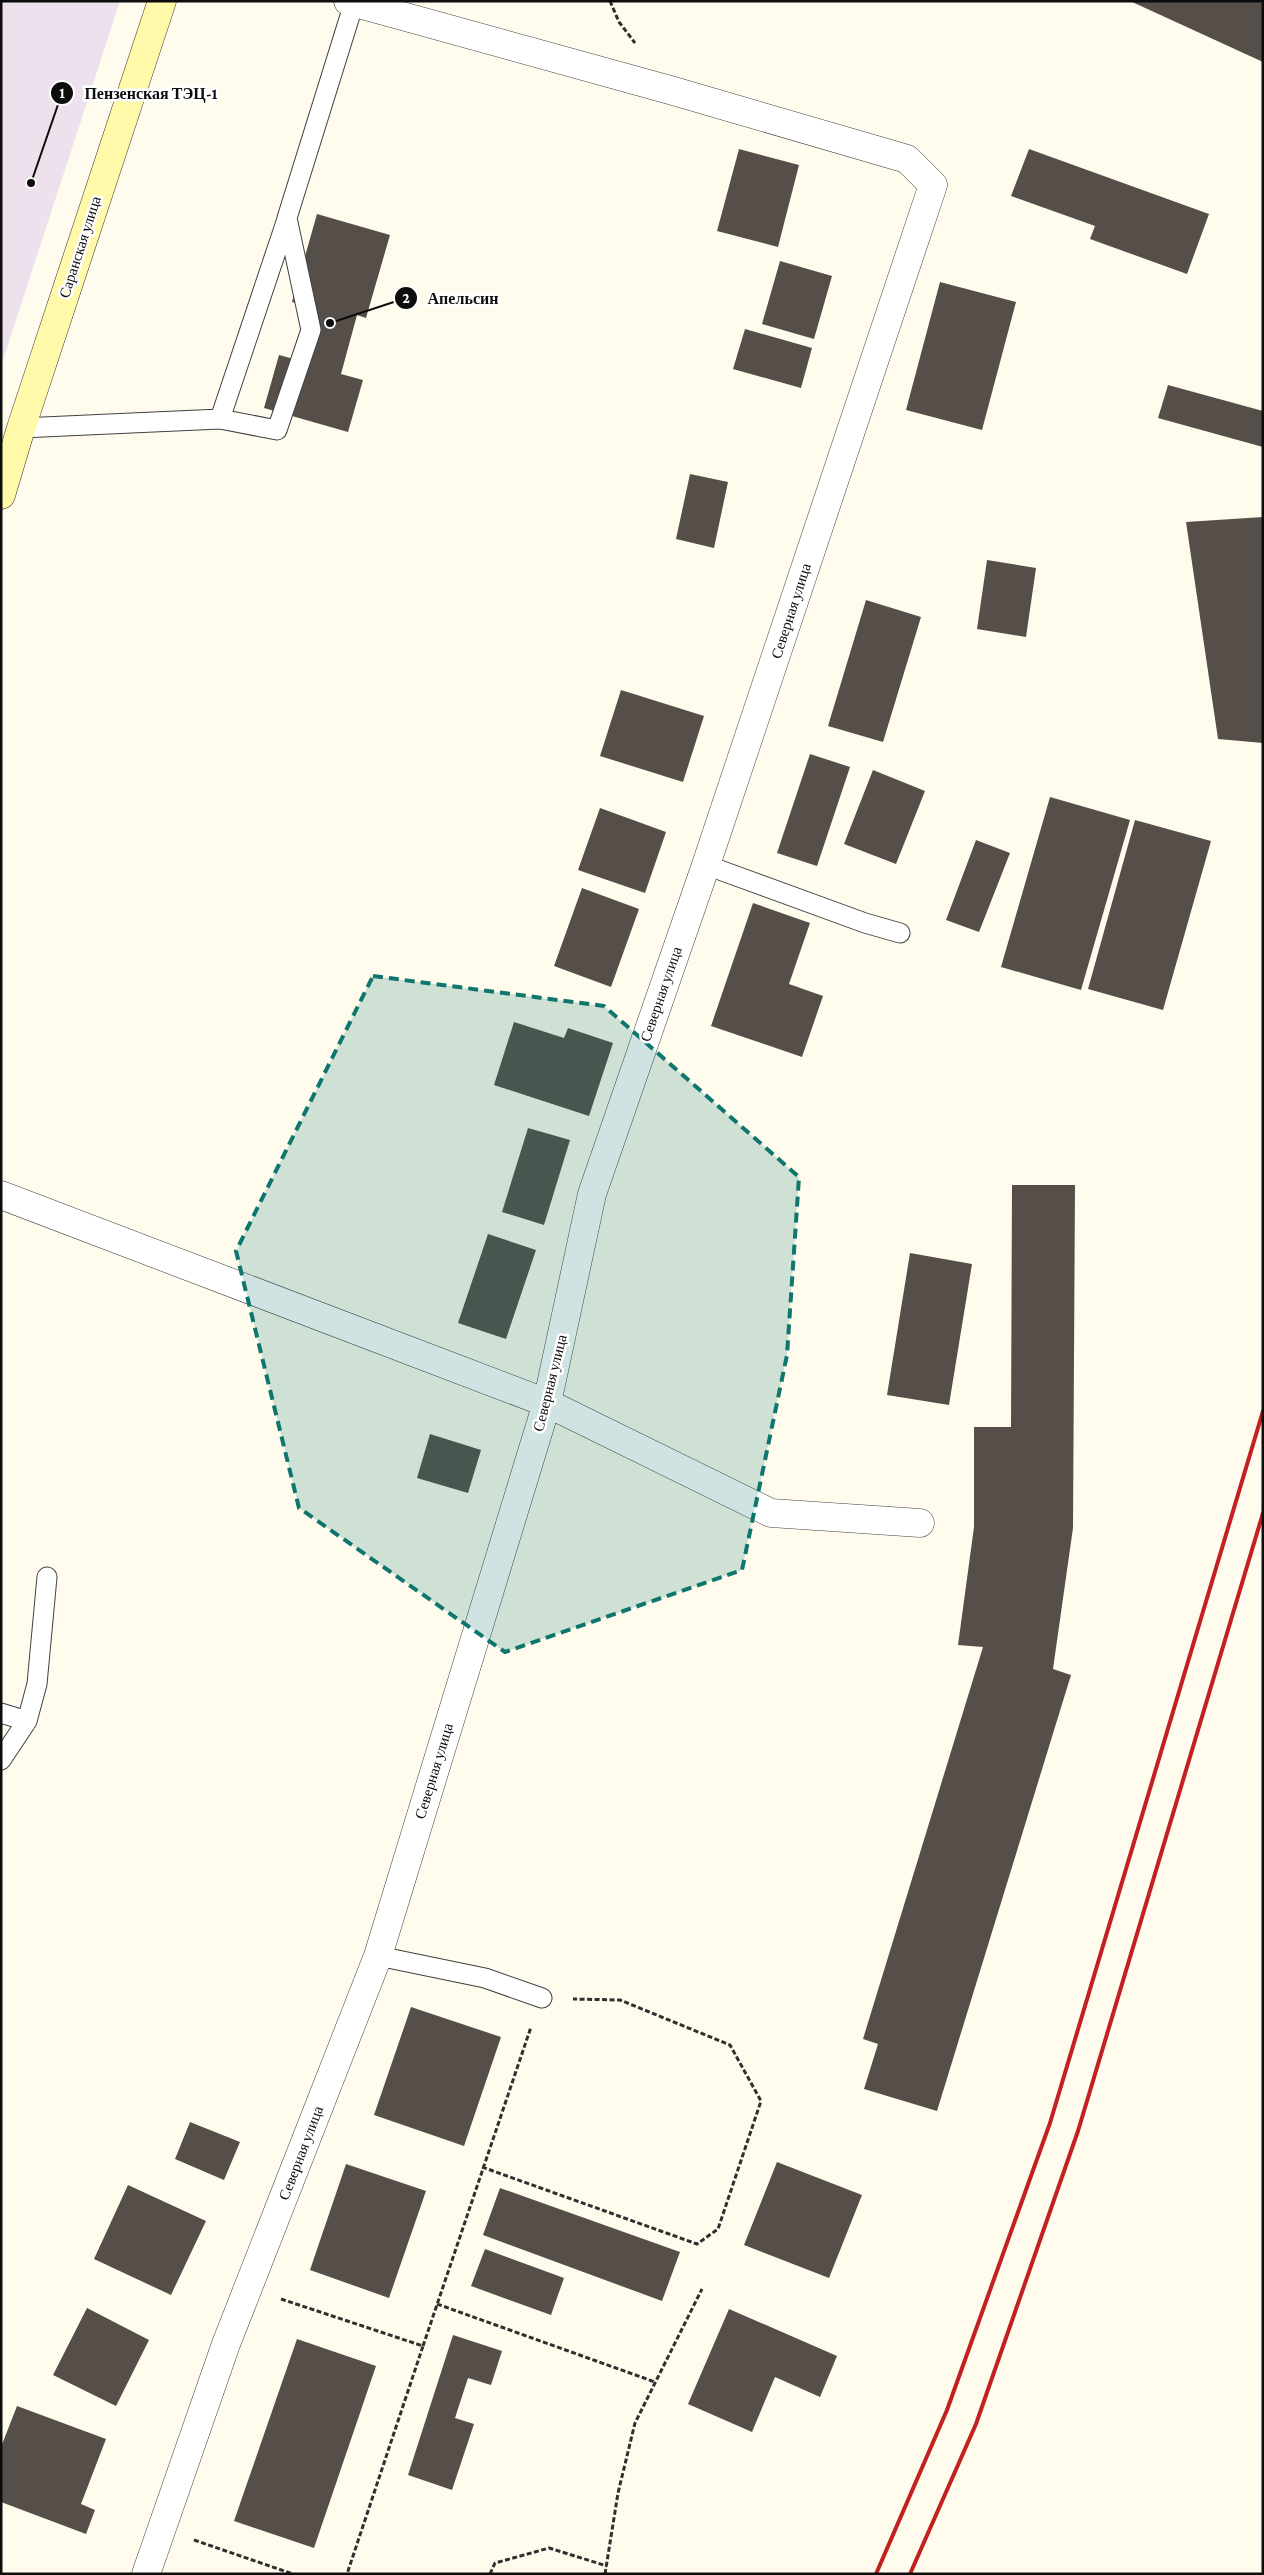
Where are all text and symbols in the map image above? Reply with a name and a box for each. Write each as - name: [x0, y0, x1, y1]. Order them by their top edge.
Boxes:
- callout: Пензенская ТЭЦ-1: [49, 78, 228, 109]
- text: 1: [59, 85, 65, 101]
- text: Пензенская ТЭЦ-1: [84, 85, 218, 103]
- street label: Саранская улица: [56, 194, 104, 300]
- callout: Апельсин: [393, 283, 509, 314]
- text: 2: [402, 290, 410, 306]
- text: Апельсин: [428, 290, 498, 307]
- street label: Северная улица: [768, 561, 814, 661]
- street label: Северная улица: [637, 944, 685, 1044]
- street label: Северная улица: [530, 1332, 570, 1433]
- street label: Северная улица: [412, 1721, 456, 1821]
- street label: Северная улица: [276, 2103, 326, 2202]

